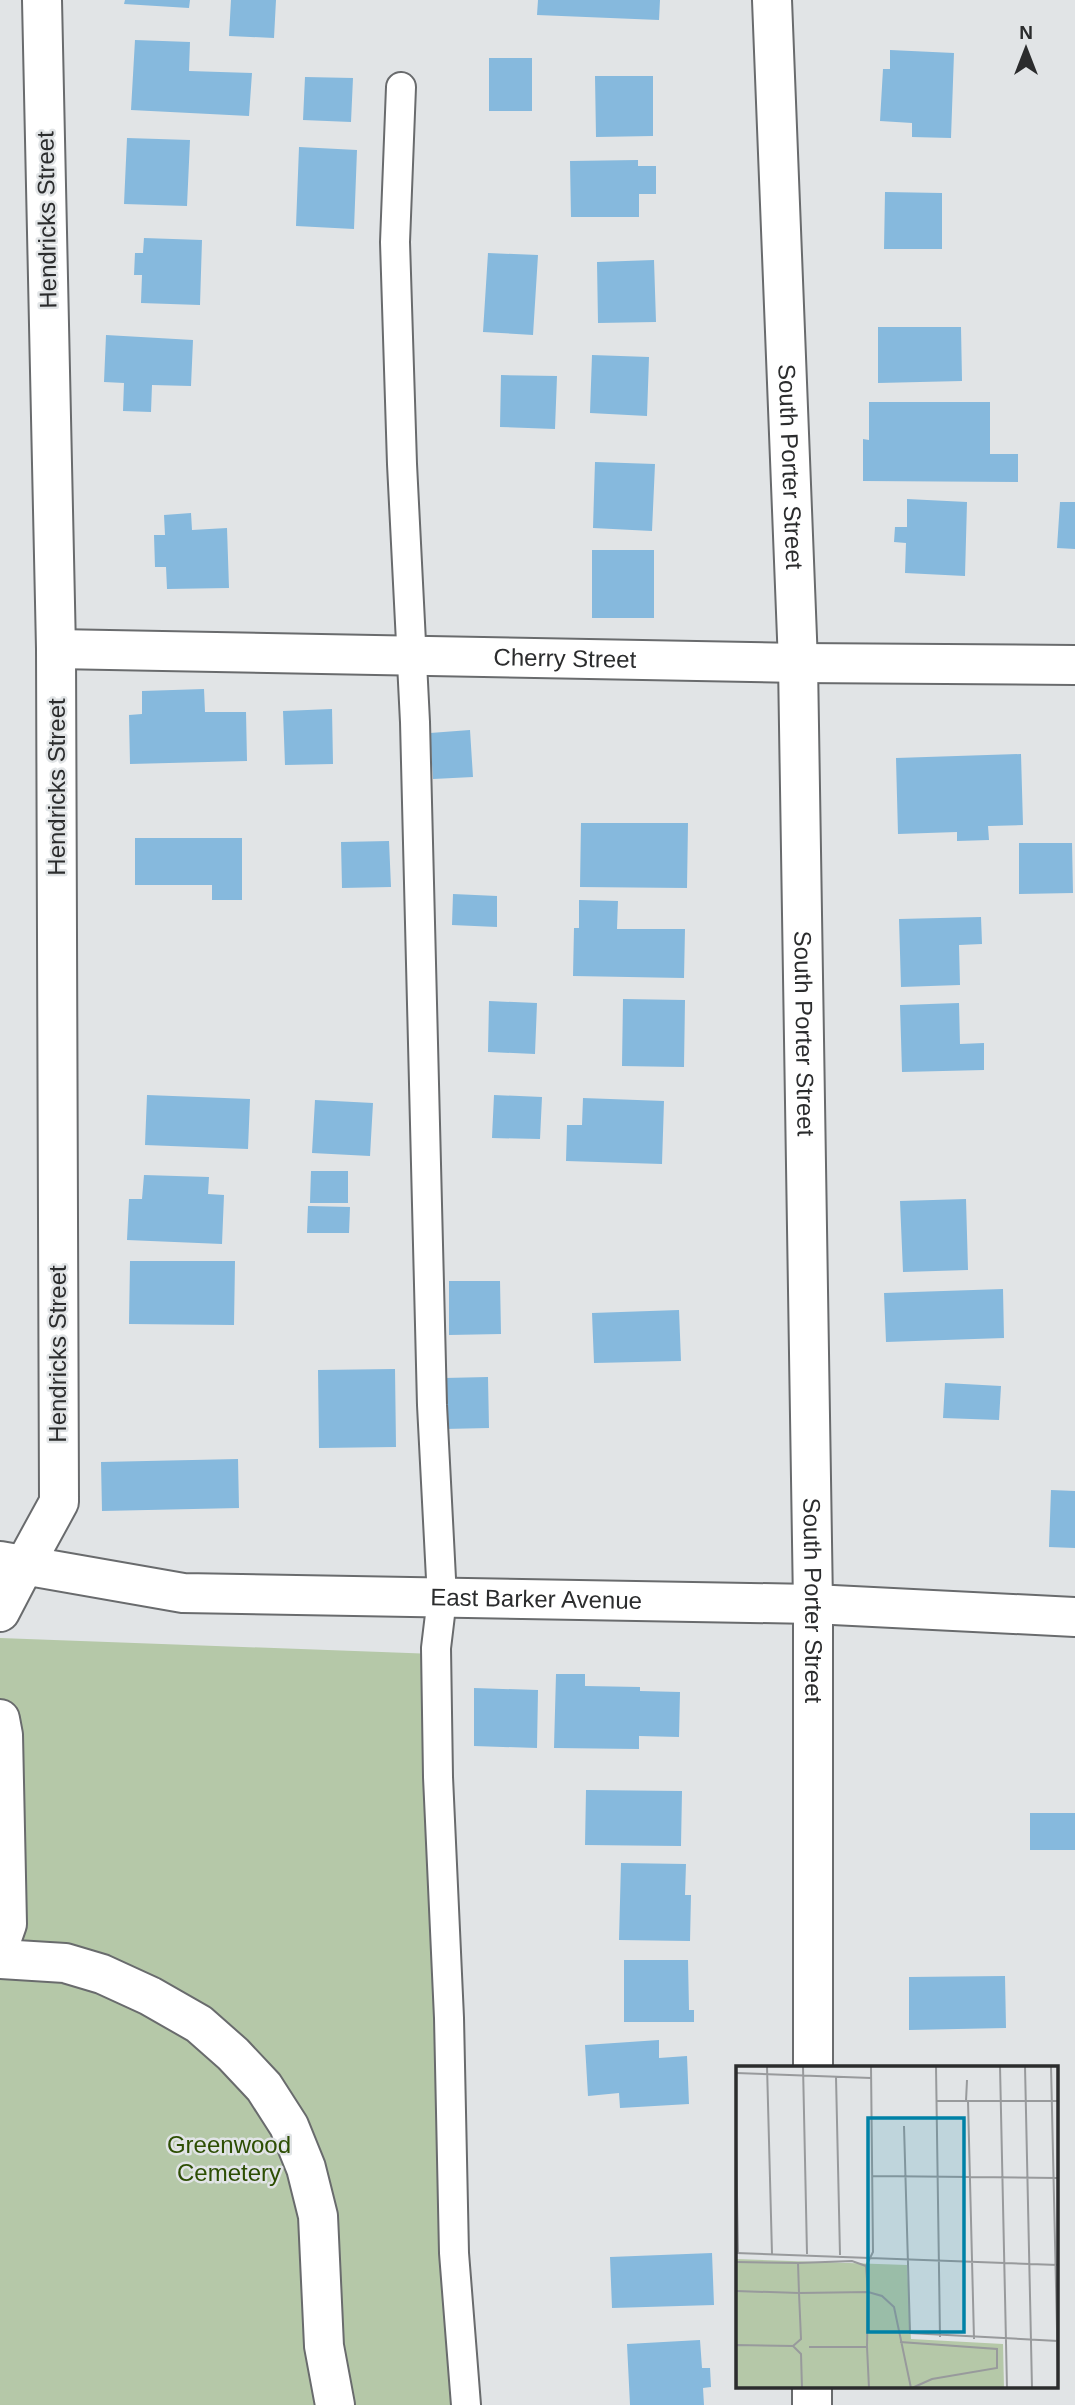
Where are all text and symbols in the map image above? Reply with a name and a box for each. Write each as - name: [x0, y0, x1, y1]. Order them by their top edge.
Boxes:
- north arrow: [991, 14, 1061, 84]
- text: N: [1019, 22, 1033, 43]
- street label: Hendricks Street: [31, 131, 62, 309]
- street label: South Porter Street: [773, 363, 808, 570]
- street label: Cherry Street: [493, 643, 637, 673]
- street label: Hendricks Street: [43, 698, 70, 876]
- street label: South Porter Street: [789, 930, 820, 1137]
- street label: Hendricks Street: [44, 1265, 71, 1443]
- street label: South Porter Street: [798, 1497, 827, 1703]
- street label: East Barker Avenue: [430, 1583, 642, 1614]
- inset map: [736, 2066, 1058, 2388]
- park label: Greenwood Cemetery: [167, 2131, 291, 2186]

